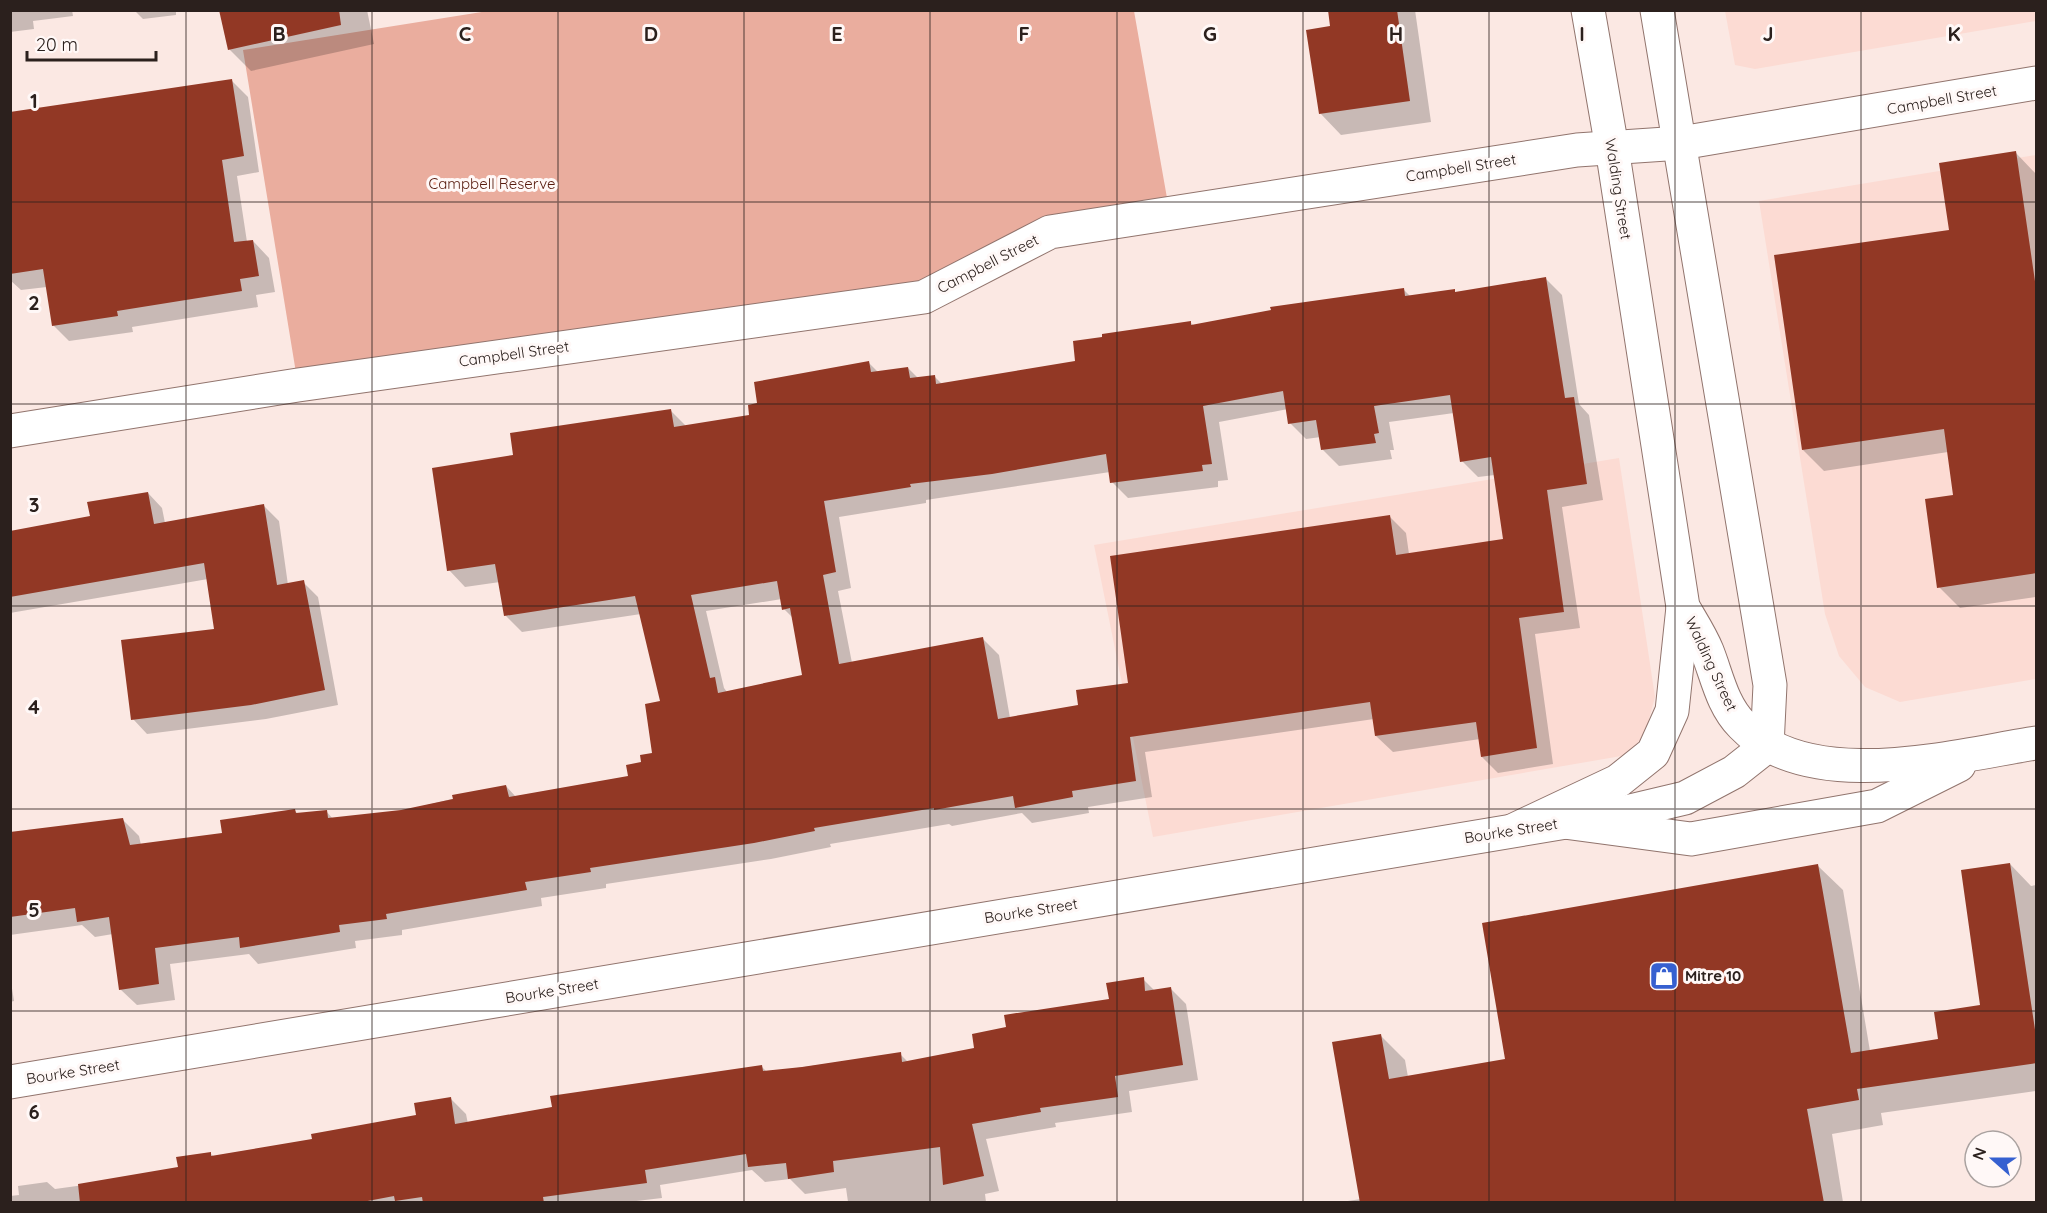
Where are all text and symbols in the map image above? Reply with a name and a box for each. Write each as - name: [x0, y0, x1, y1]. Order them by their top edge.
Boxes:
- text: B: [272, 21, 286, 46]
- text: C: [459, 21, 472, 46]
- text: D: [644, 21, 658, 46]
- text: E: [831, 21, 843, 46]
- text: F: [1018, 21, 1030, 46]
- text: G: [1203, 21, 1217, 46]
- text: H: [1389, 21, 1403, 46]
- text: I: [1579, 21, 1585, 46]
- text: J: [1762, 21, 1774, 46]
- text: K: [1947, 21, 1961, 46]
- scale bar: [27, 24, 156, 62]
- text: 20 m: [36, 33, 78, 56]
- street label: Campbell Street: [1885, 80, 1998, 119]
- text: 1: [30, 88, 38, 113]
- street label: Walding Street: [1601, 137, 1636, 241]
- street label: Campbell Street: [1405, 149, 1517, 186]
- park label: Campbell Reserve: [428, 174, 556, 193]
- street label: Campbell Street: [934, 230, 1042, 297]
- text: 2: [28, 290, 40, 315]
- street label: Campbell Street: [458, 336, 570, 371]
- text: 3: [29, 492, 39, 517]
- street label: Walding Street: [1681, 613, 1742, 714]
- text: 4: [28, 694, 40, 719]
- street label: Bourke Street: [1463, 814, 1559, 847]
- street label: Bourke Street: [983, 894, 1079, 927]
- text: 5: [28, 897, 40, 922]
- shop icon: Mitre 10: [1648, 960, 1680, 992]
- place label: Mitre 10: [1685, 966, 1741, 985]
- street label: Bourke Street: [504, 974, 600, 1007]
- street label: Bourke Street: [25, 1055, 121, 1088]
- text: 6: [28, 1099, 40, 1124]
- north arrow: [1963, 1129, 2023, 1189]
- text: N: [1968, 1145, 1990, 1163]

